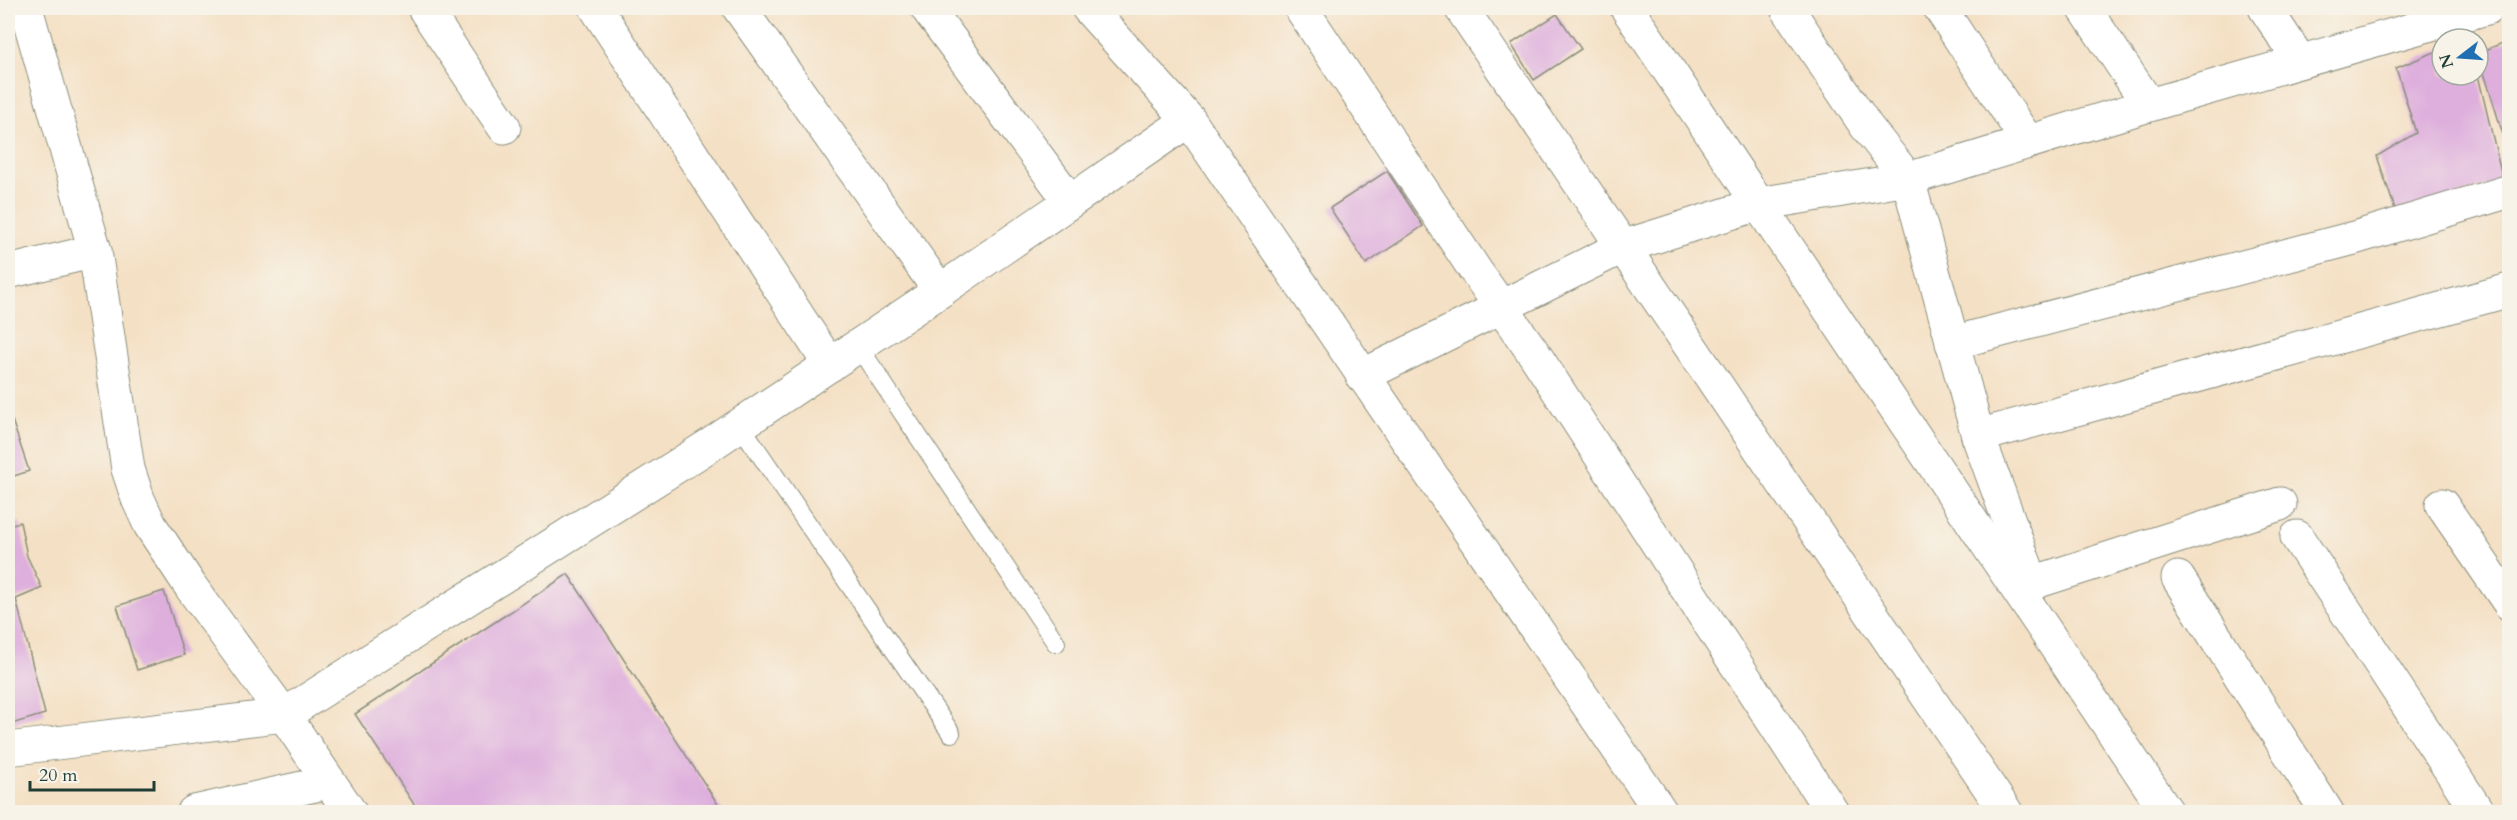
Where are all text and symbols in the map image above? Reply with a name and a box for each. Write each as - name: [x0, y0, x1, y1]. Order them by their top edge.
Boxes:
- north arrow: [2430, 27, 2490, 87]
- text: N: [2434, 51, 2459, 71]
- scale bar: [30, 754, 154, 792]
- text: 20 m: [39, 763, 78, 788]

